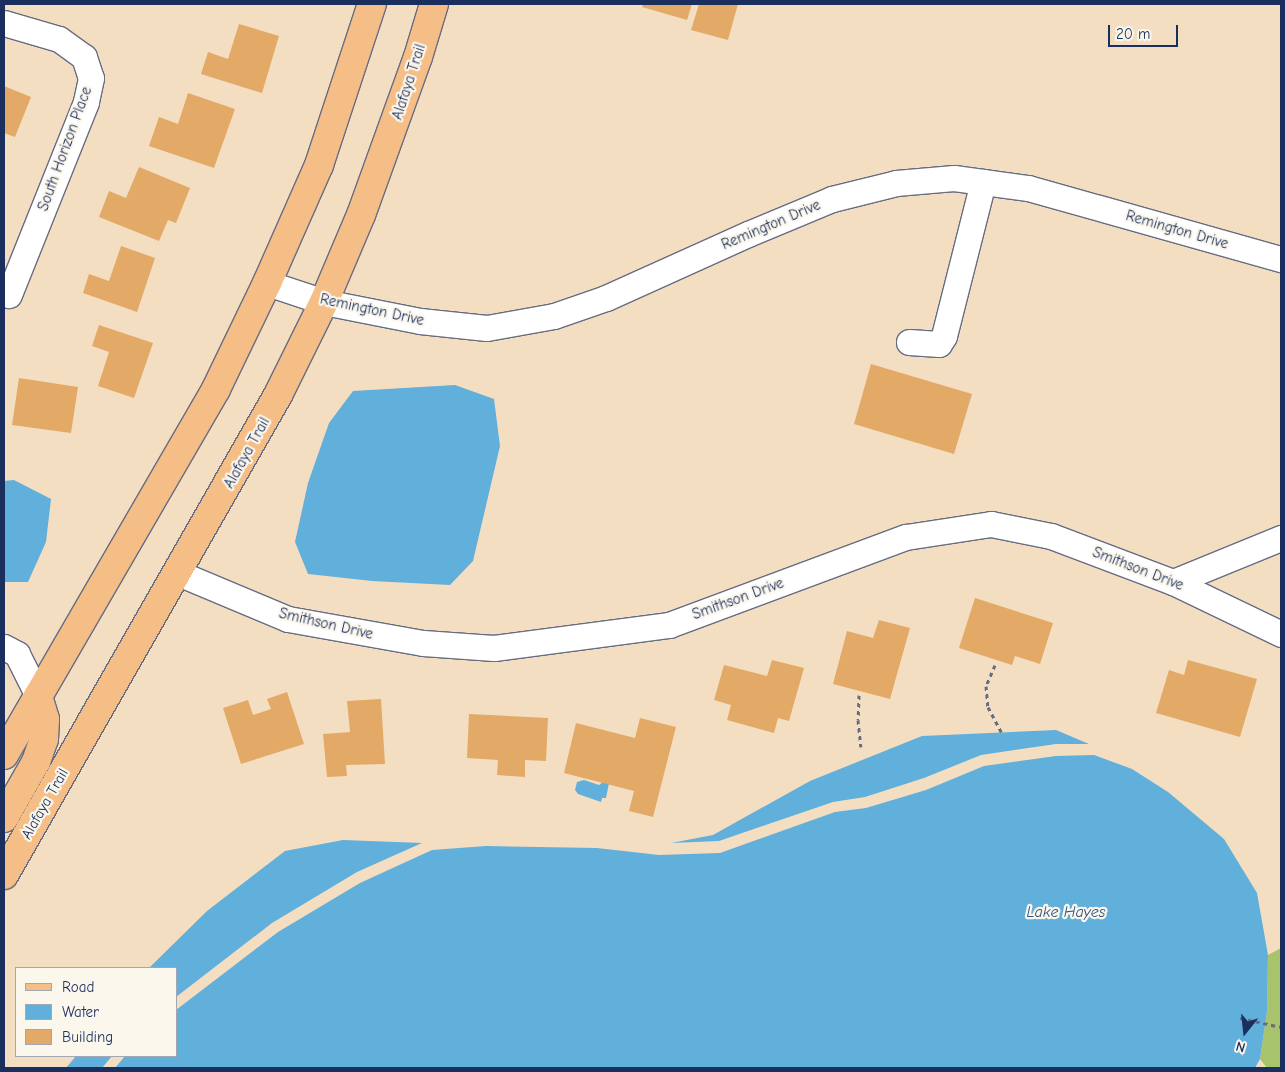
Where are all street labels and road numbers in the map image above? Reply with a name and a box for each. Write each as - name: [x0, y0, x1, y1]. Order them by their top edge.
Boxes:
- street label: Alafaya Trail: [388, 42, 430, 122]
- street label: South Horizon Place: [34, 84, 96, 214]
- street label: Remington Drive: [719, 196, 823, 254]
- street label: Remington Drive: [1124, 207, 1230, 253]
- street label: Remington Drive: [318, 290, 426, 330]
- street label: Alafaya Trail: [220, 414, 274, 492]
- street label: Smithson Drive: [1090, 543, 1186, 595]
- street label: Smithson Drive: [690, 574, 786, 624]
- street label: Smithson Drive: [277, 604, 375, 644]
- street label: Alafaya Trail: [18, 765, 72, 843]

